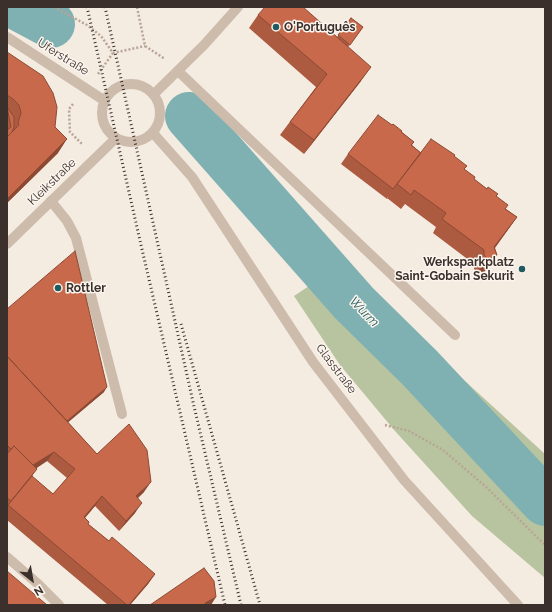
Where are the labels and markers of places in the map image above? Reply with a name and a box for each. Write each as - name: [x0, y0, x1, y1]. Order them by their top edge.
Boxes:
- place label: O'Português: [284, 20, 355, 34]
- marker: O'Português: [271, 22, 281, 32]
- place label: Werksparkplatz Saint-Gobain Sekurit: [395, 255, 514, 283]
- marker: Werksparkplatz Saint-Gobain Sekurit: [517, 264, 527, 274]
- place label: Rottler: [66, 281, 106, 295]
- marker: Rottler: [53, 283, 63, 293]

